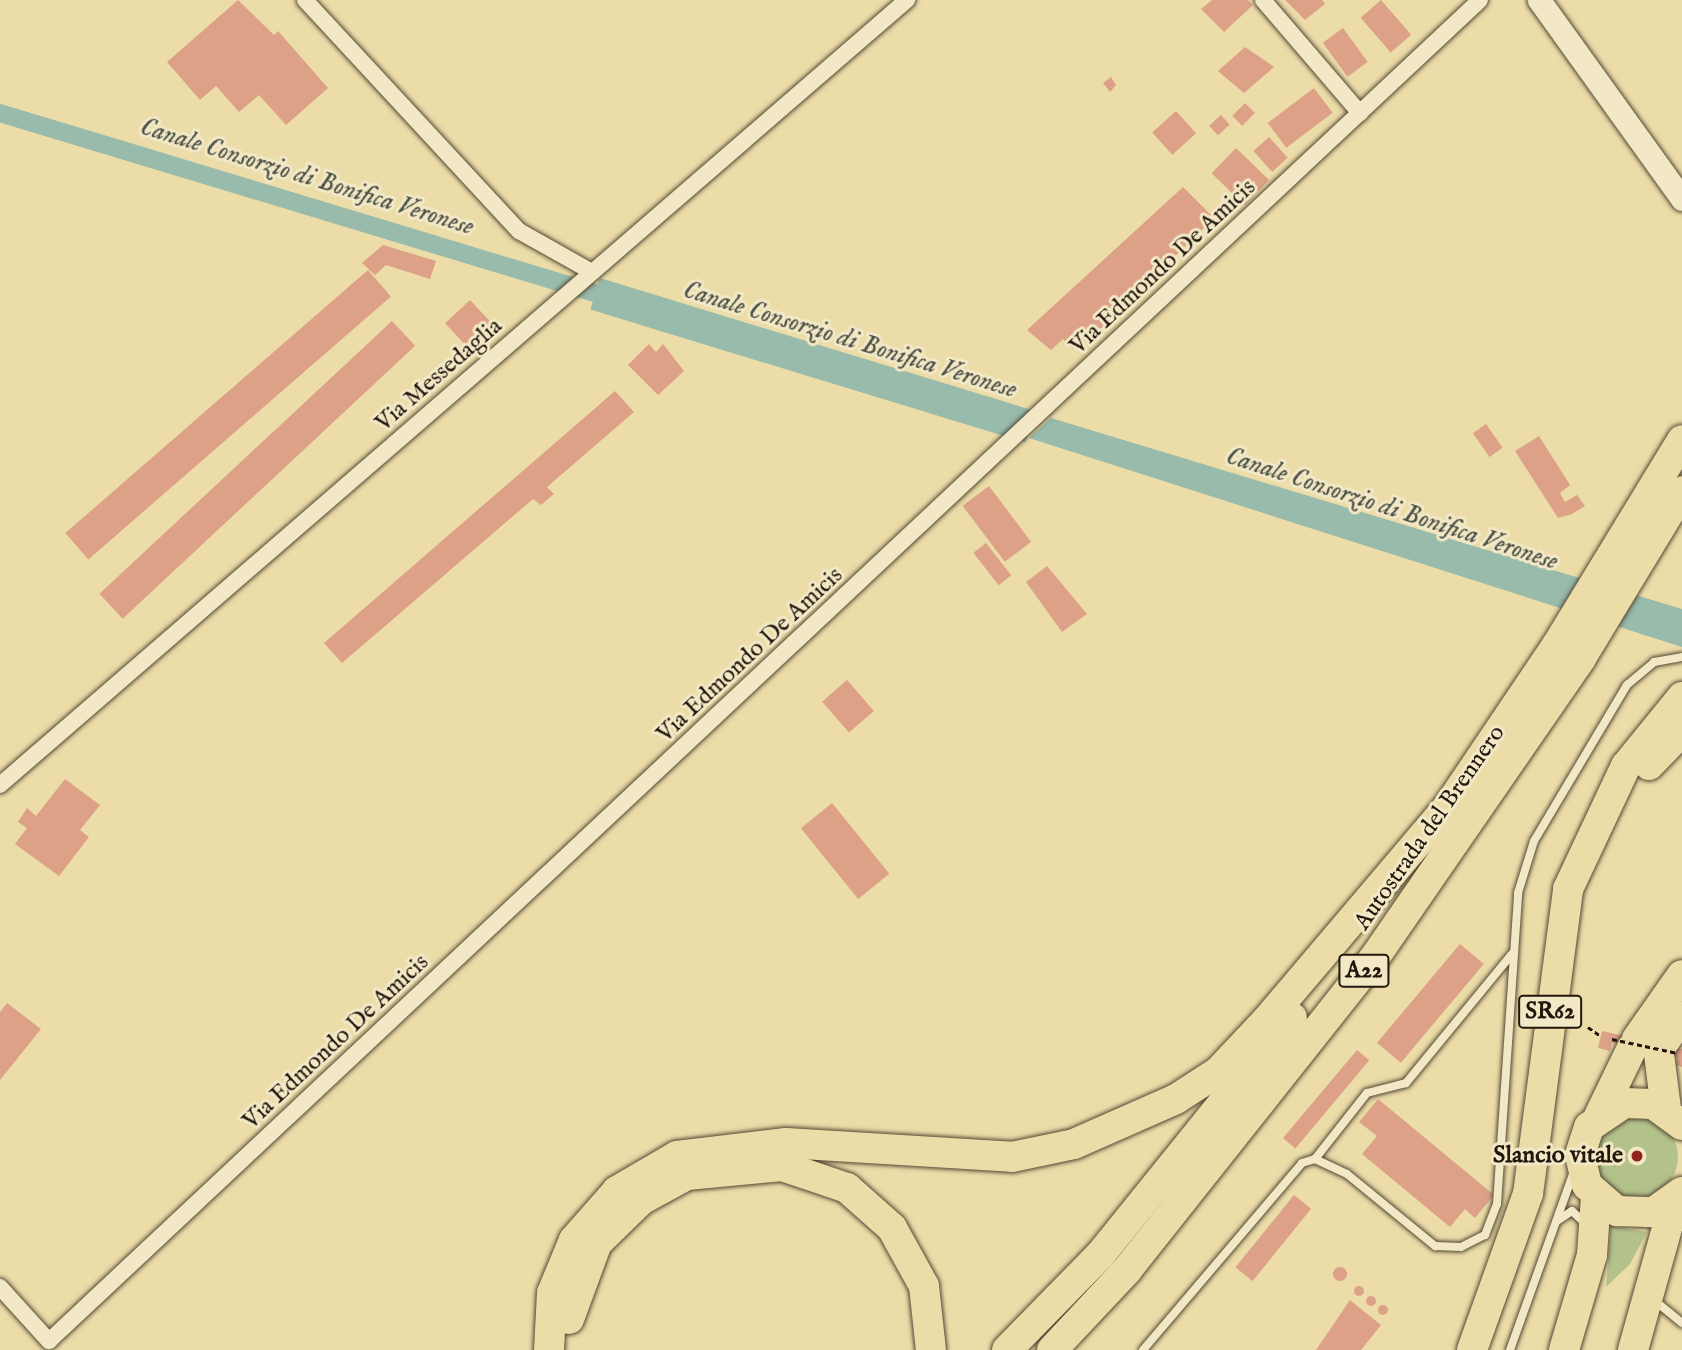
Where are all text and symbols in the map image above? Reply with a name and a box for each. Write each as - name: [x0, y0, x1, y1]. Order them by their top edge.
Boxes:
- water label: Canale Consorzio di Bonifica Veronese: [137, 111, 477, 243]
- street label: Via Edmondo De Amicis: [1064, 173, 1262, 361]
- water label: Canale Consorzio di Bonifica Veronese: [680, 274, 1020, 406]
- street label: Via Messedaglia: [370, 312, 508, 438]
- water label: Canale Consorzio di Bonifica Veronese: [1222, 441, 1562, 577]
- street label: Via Edmondo De Amicis: [651, 561, 849, 749]
- street label: Autostrada del Brennero: [1348, 720, 1512, 936]
- street label: Via Edmondo De Amicis: [237, 948, 435, 1136]
- road number: A22: [1338, 952, 1390, 990]
- road number: SR62: [1517, 993, 1583, 1032]
- place label: Slancio vitale: [1493, 1142, 1623, 1170]
- marker: Slancio vitale: [1629, 1148, 1645, 1164]

